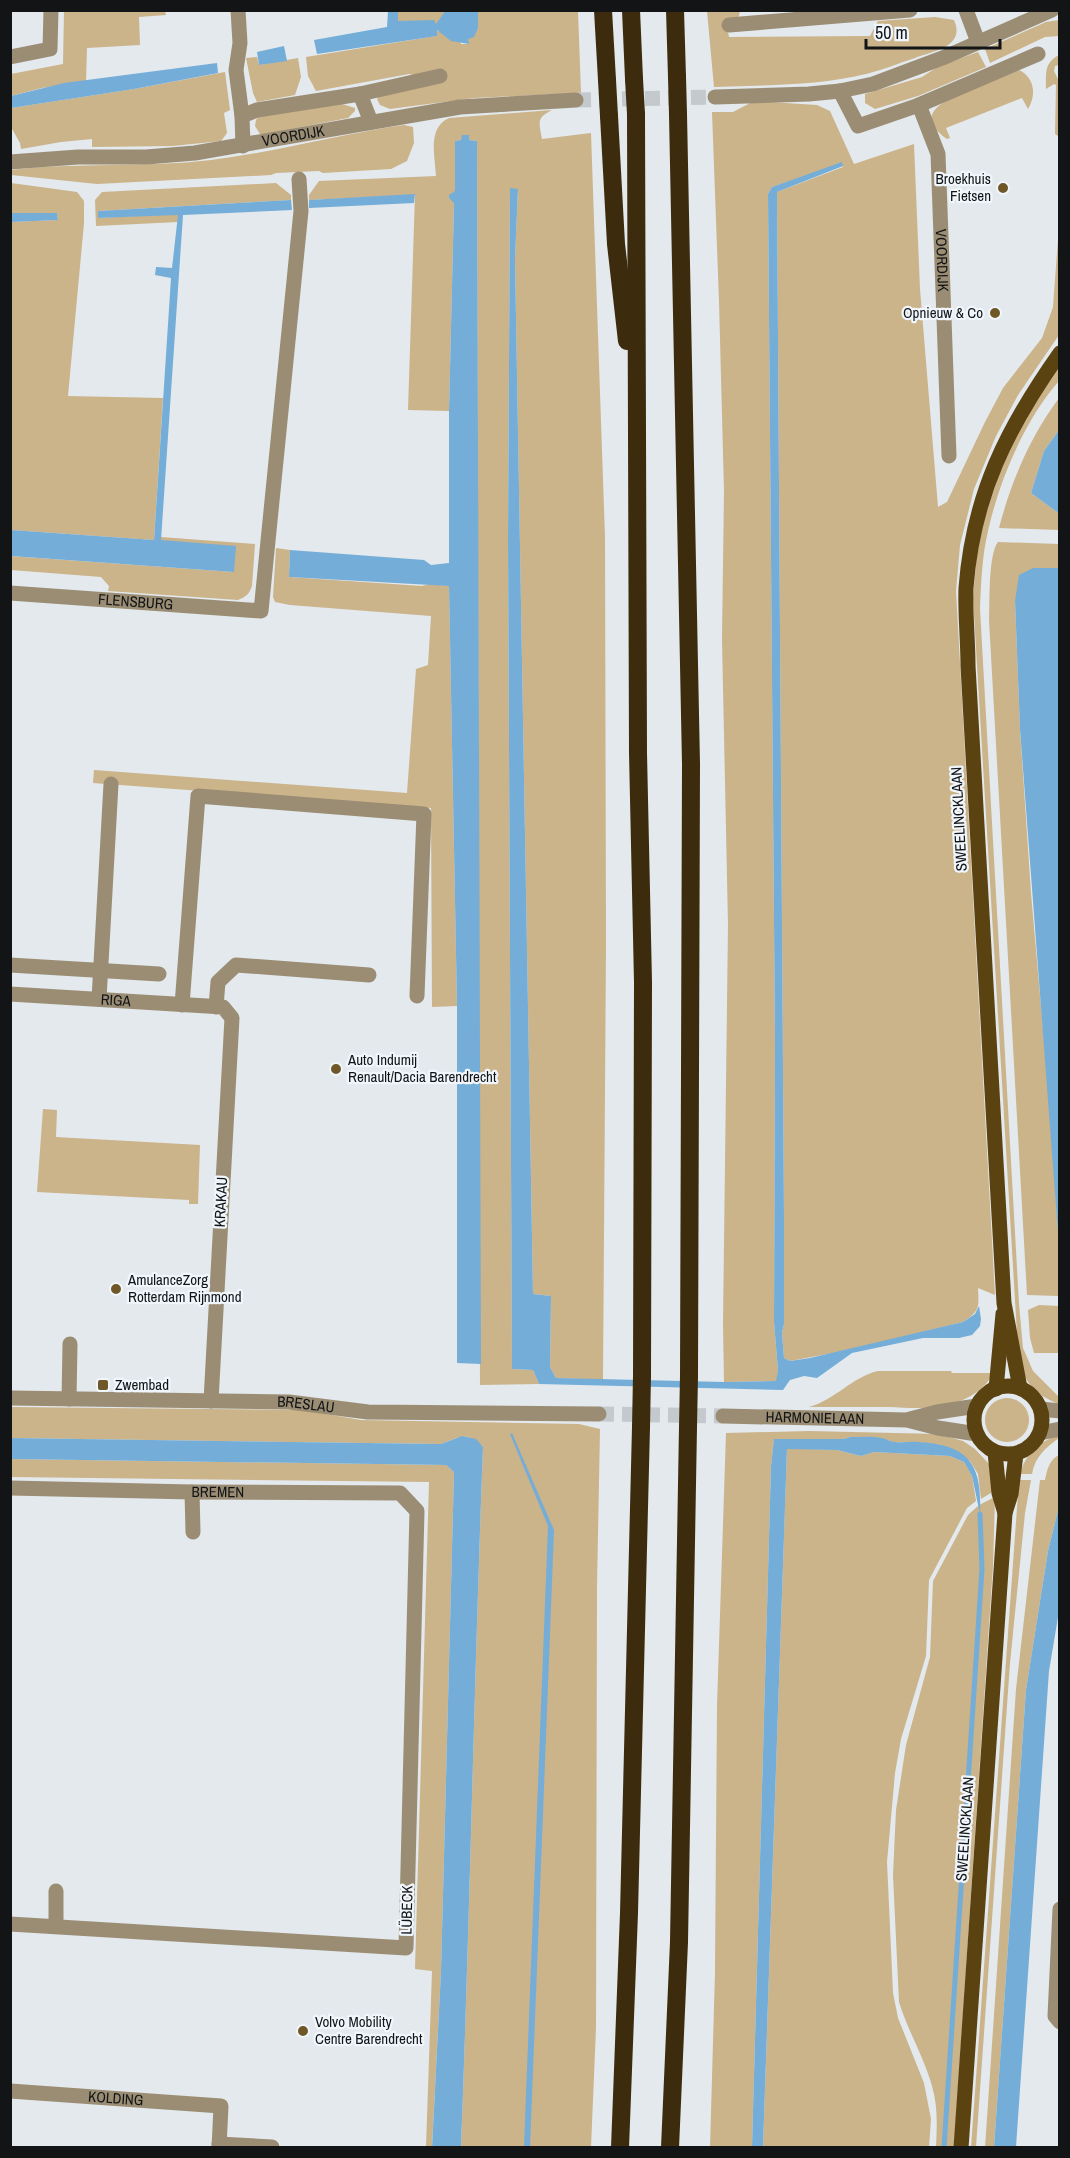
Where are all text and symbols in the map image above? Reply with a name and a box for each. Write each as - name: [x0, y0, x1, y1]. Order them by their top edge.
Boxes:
- scale bar: [866, 12, 1000, 50]
- text: 50 m: [875, 20, 908, 45]
- street label: VOORDIJK: [260, 120, 327, 151]
- place label: Broekhuis Fietsen: [936, 168, 991, 206]
- marker: Broekhuis Fietsen: [996, 181, 1010, 195]
- street label: VOORDIJK: [931, 229, 954, 293]
- place label: Opnieuw & Co: [903, 302, 983, 323]
- marker: Opnieuw & Co: [988, 306, 1002, 320]
- street label: FLENSBURG: [97, 588, 174, 615]
- street label: SWEELINCKLAAN: [945, 766, 972, 872]
- street label: RIGA: [100, 989, 132, 1011]
- place label: Auto Indumij Renault/Dacia Barendrecht: [347, 1049, 497, 1087]
- marker: Auto Indumij Renault/Dacia Barendrecht: [329, 1062, 343, 1076]
- street label: KRAKAU: [209, 1176, 232, 1228]
- place label: AmulanceZorg Rotterdam Rijnmond: [127, 1269, 241, 1307]
- marker: AmulanceZorg Rotterdam Rijnmond: [109, 1282, 123, 1296]
- place label: Zwembad: [115, 1374, 169, 1395]
- marker: Zwembad: [96, 1378, 110, 1392]
- street label: BRESLAU: [277, 1391, 336, 1418]
- street label: HARMONIELAAN: [766, 1406, 864, 1429]
- street label: BREMEN: [192, 1481, 244, 1502]
- street label: SWEELINCKLAAN: [950, 1776, 979, 1882]
- street label: LÜBECK: [396, 1884, 417, 1935]
- place label: Volvo Mobility Centre Barendrecht: [315, 2011, 423, 2049]
- marker: Volvo Mobility Centre Barendrecht: [296, 2024, 310, 2038]
- street label: KOLDING: [87, 2086, 144, 2110]

